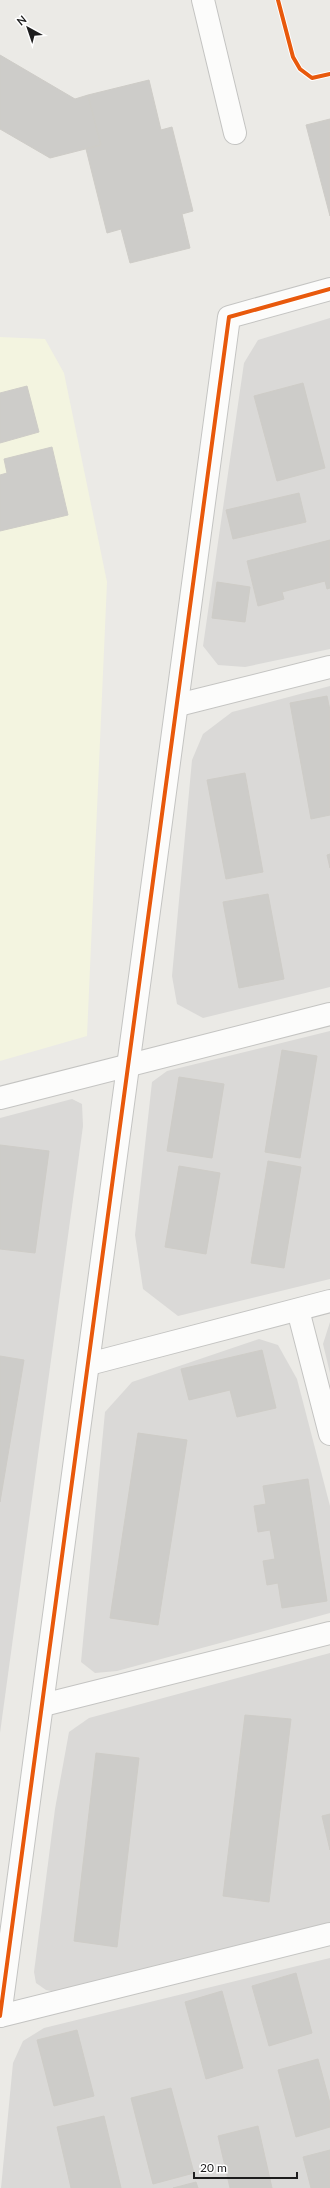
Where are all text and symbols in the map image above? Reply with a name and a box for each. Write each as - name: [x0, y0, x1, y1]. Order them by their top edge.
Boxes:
- north arrow: [8, 8, 48, 48]
- text: N: [14, 12, 29, 28]
- scale bar: [194, 2154, 297, 2180]
- text: 20 m: [200, 2160, 227, 2175]

